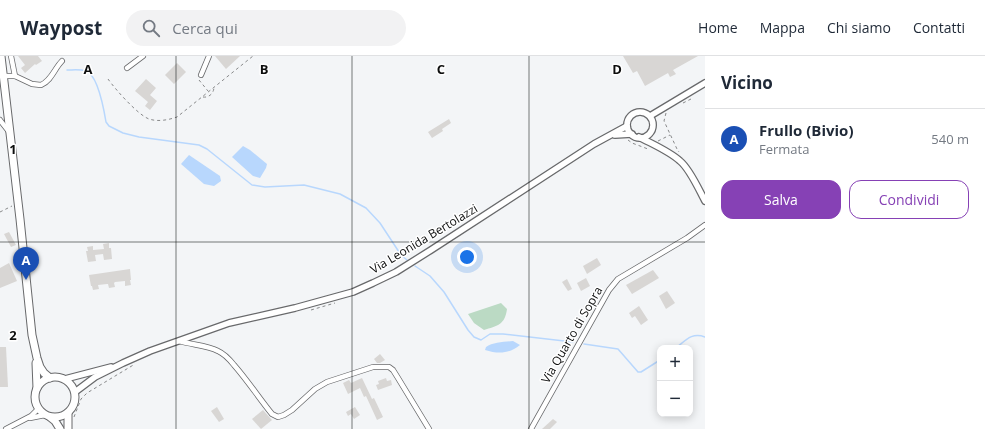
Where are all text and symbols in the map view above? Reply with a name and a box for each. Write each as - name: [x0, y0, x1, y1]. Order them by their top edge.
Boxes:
- search box: [126, 10, 406, 46]
- text: Waypost: [20, 15, 102, 41]
- icon: search: [140, 17, 162, 39]
- text: Cerca qui: [172, 18, 238, 38]
- text: Home: [698, 18, 738, 37]
- text: Mappa: [760, 18, 805, 37]
- text: Chi siamo: [827, 18, 891, 37]
- text: Contatti: [913, 18, 965, 37]
- text: A: [84, 60, 93, 78]
- text: B: [260, 60, 269, 78]
- text: C: [437, 60, 445, 78]
- text: D: [612, 60, 622, 78]
- text: Vicino: [721, 71, 773, 94]
- text: Frullo (Bivio): [759, 120, 853, 140]
- text: A: [730, 130, 738, 148]
- text: 540 m: [931, 130, 969, 148]
- text: 1: [9, 140, 17, 158]
- text: Fermata: [759, 140, 809, 158]
- button: Salva: [721, 180, 841, 219]
- button: Condividi: [849, 180, 969, 219]
- street label: Via Leonida Bertolazzi: [367, 200, 481, 277]
- pin: A: [13, 247, 39, 280]
- your location: [457, 247, 477, 267]
- street label: Via Quarto di Sopra: [537, 283, 606, 386]
- text: 2: [9, 326, 17, 344]
- map controls: [657, 345, 693, 417]
- button: +: [657, 345, 693, 381]
- button: −: [657, 381, 693, 417]

